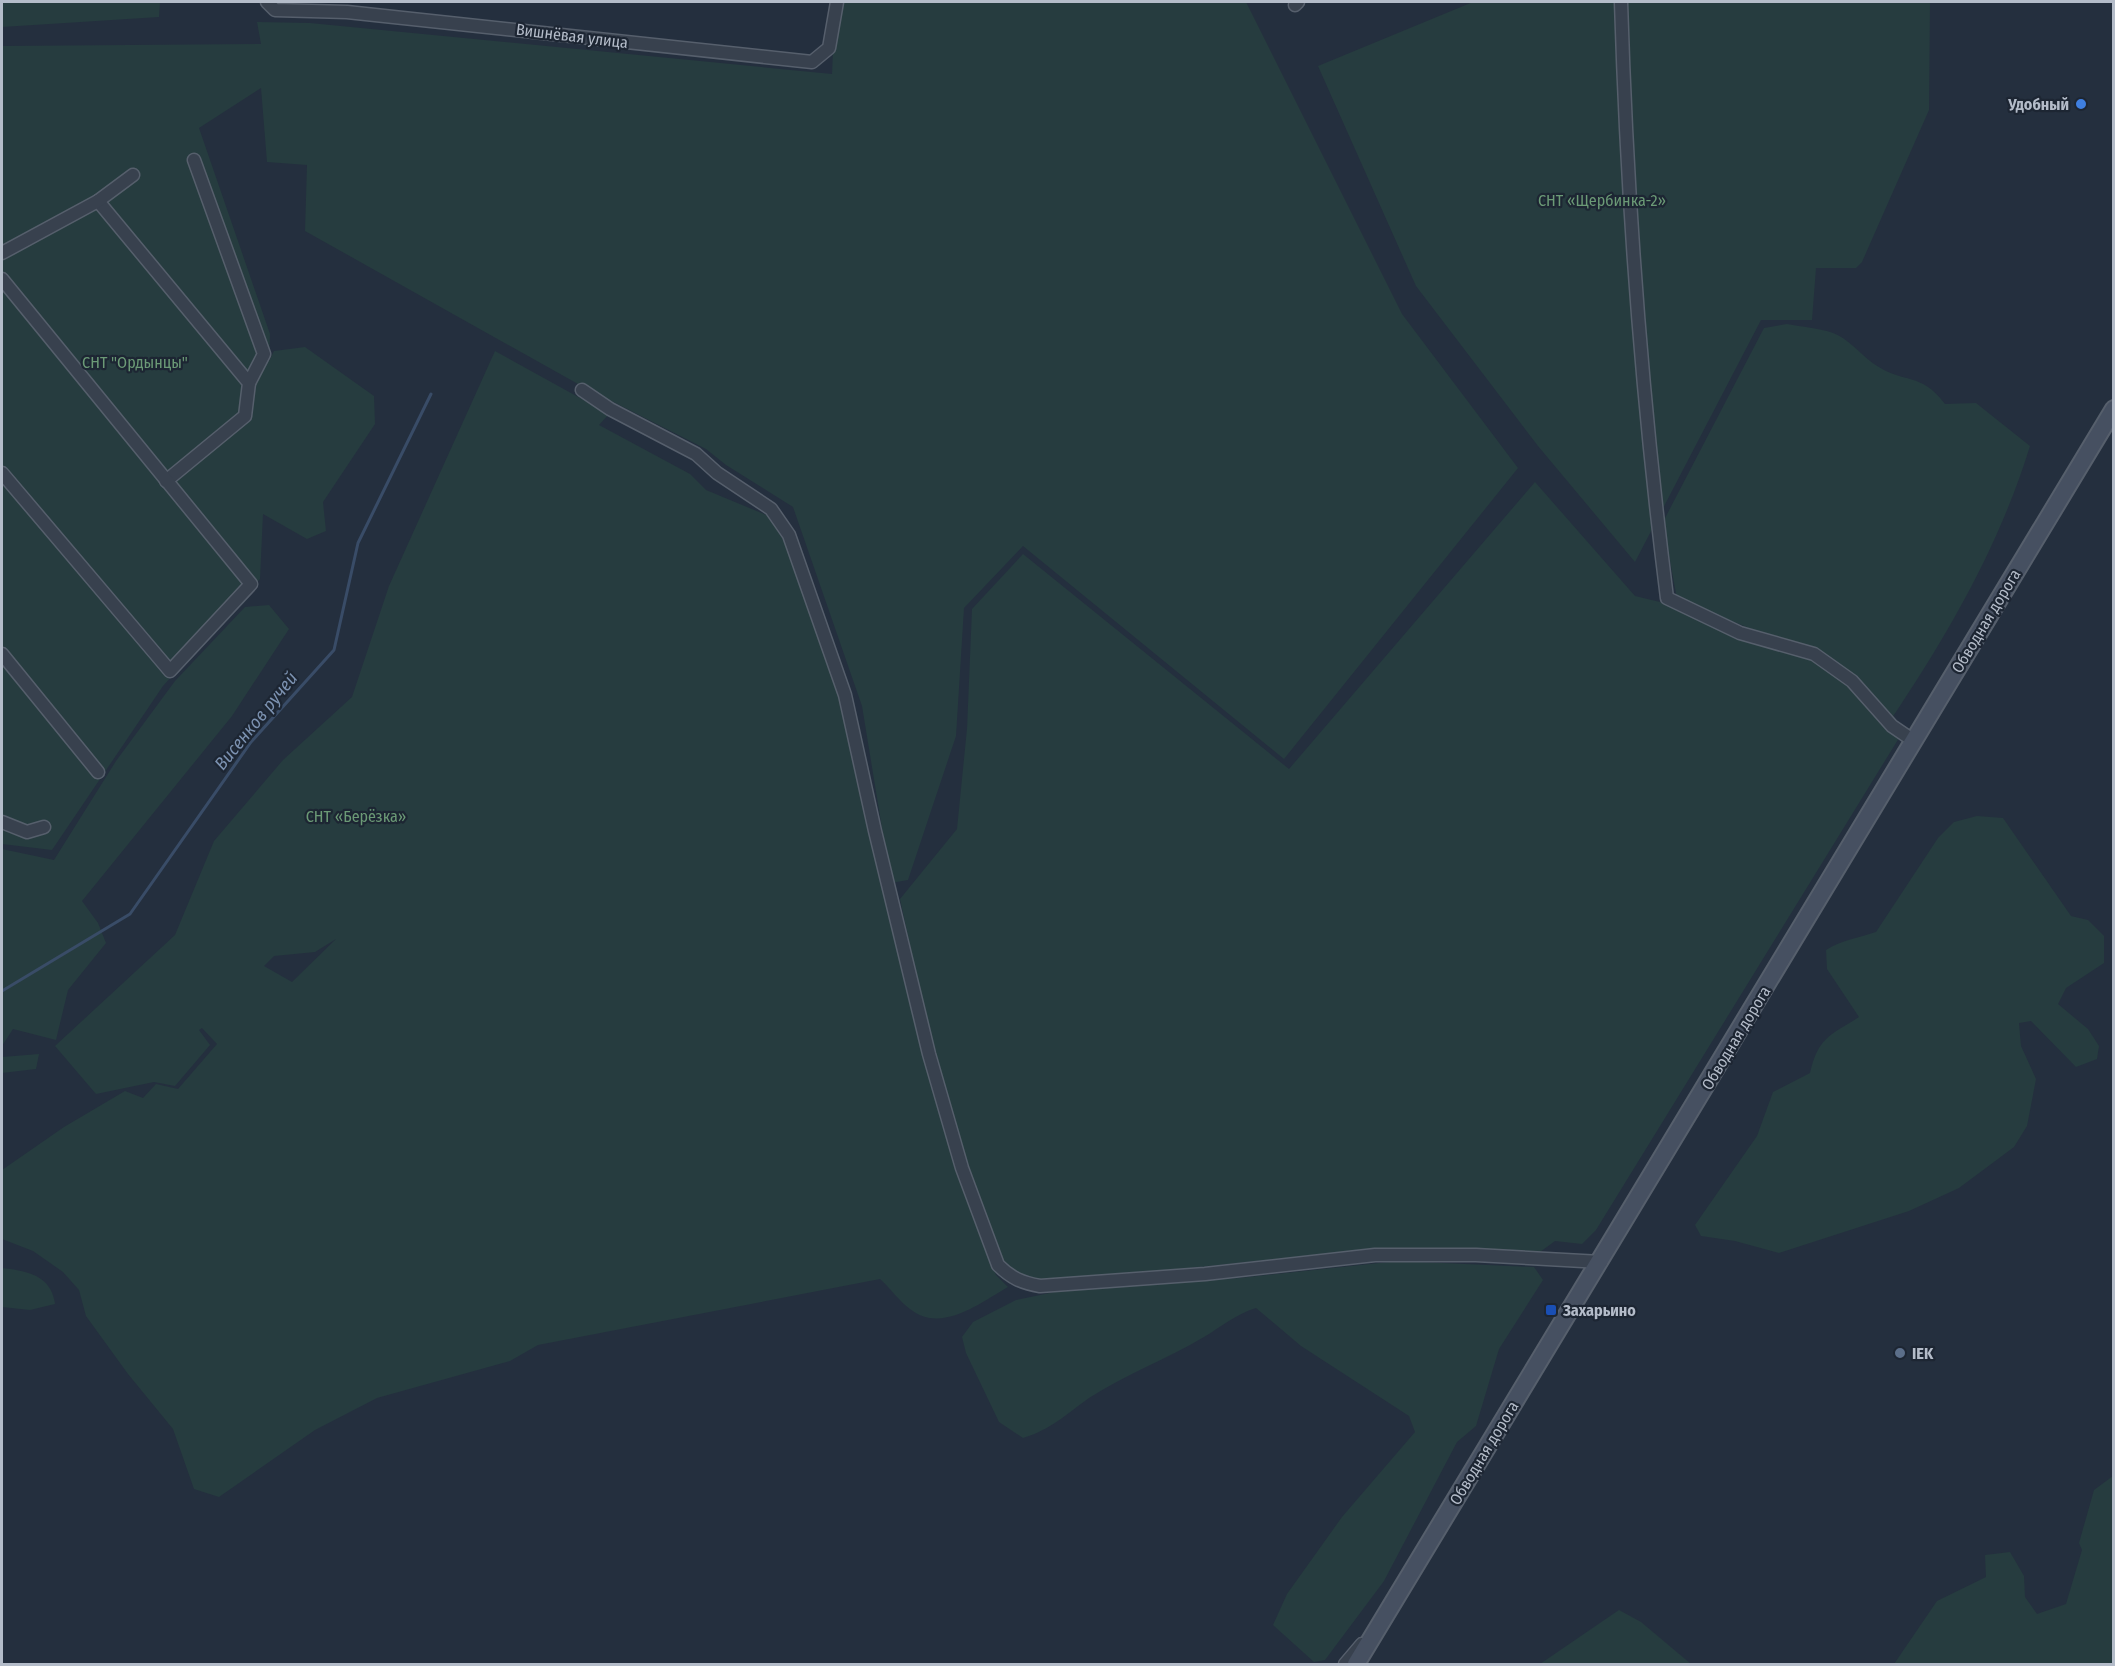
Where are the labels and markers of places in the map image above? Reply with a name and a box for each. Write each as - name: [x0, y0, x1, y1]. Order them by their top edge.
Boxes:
- place label: Удобный: [2007, 95, 2069, 114]
- marker: Удобный: [2074, 97, 2088, 111]
- place label: Захарьино: [1562, 1301, 1636, 1320]
- marker: Захарьино: [1544, 1303, 1558, 1317]
- place label: IEK: [1912, 1344, 1934, 1363]
- marker: IEK: [1893, 1346, 1907, 1360]

